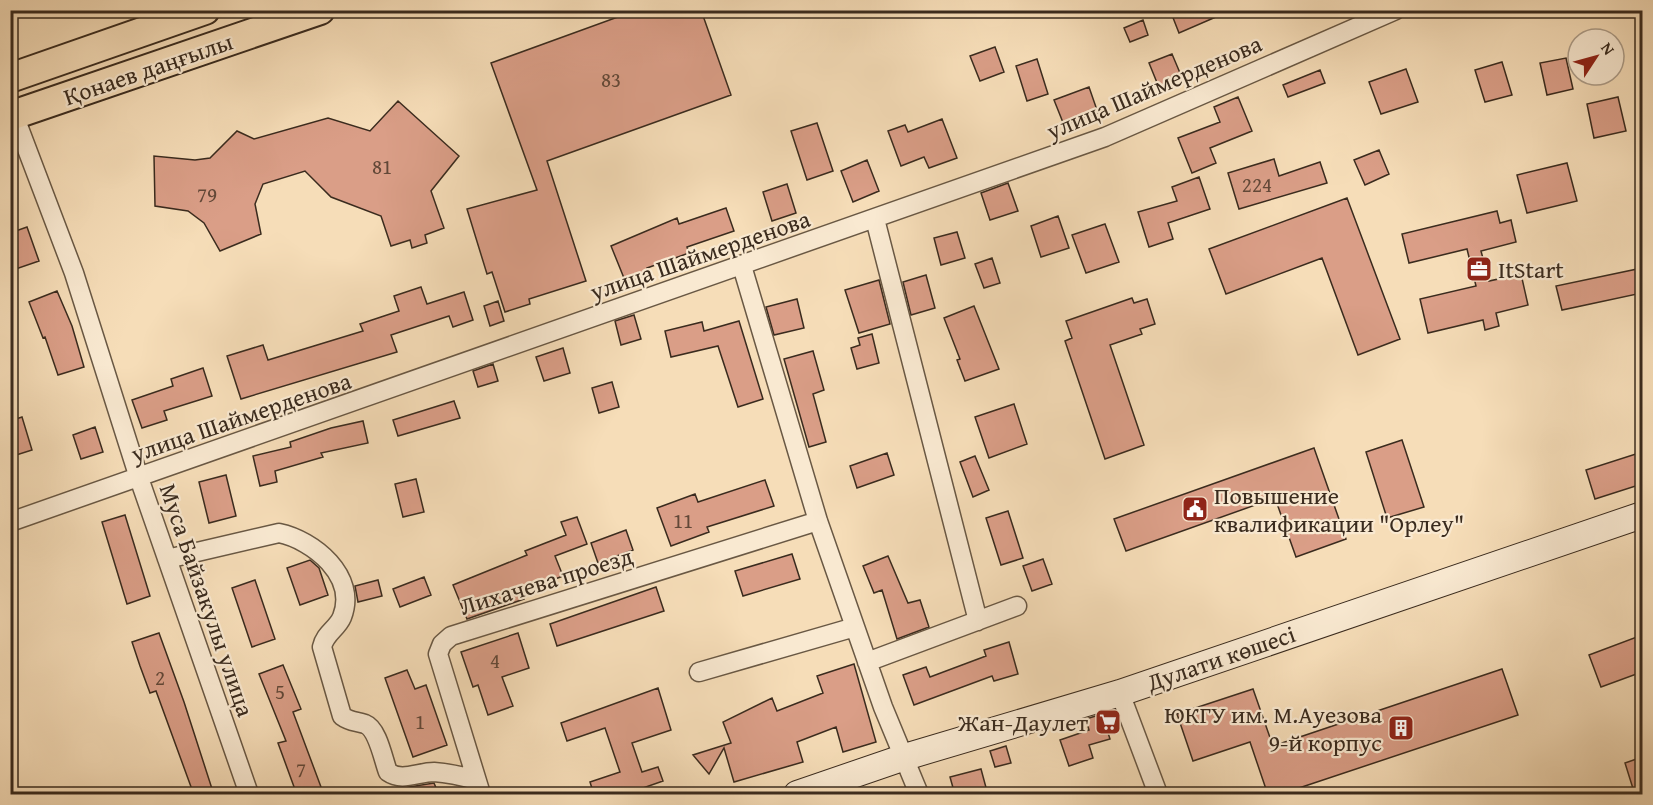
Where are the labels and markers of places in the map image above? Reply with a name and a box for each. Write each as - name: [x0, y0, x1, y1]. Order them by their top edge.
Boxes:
- place label: ItStart: [1498, 252, 1564, 287]
- office icon: ItStart: [1464, 254, 1494, 284]
- place label: Повышение квалификации "Орлеу": [1214, 478, 1464, 541]
- public building icon: Повышение квалификации "Орлеу": [1180, 494, 1210, 524]
- place label: ЮКГУ им. М.Ауезова 9-й корпус: [1164, 697, 1383, 760]
- place label: Жан-Даулет: [957, 705, 1088, 740]
- supermarket icon: Жан-Даулет: [1093, 707, 1123, 737]
- building icon: ЮКГУ им. М.Ауезова 9-й корпус: [1386, 713, 1416, 743]

